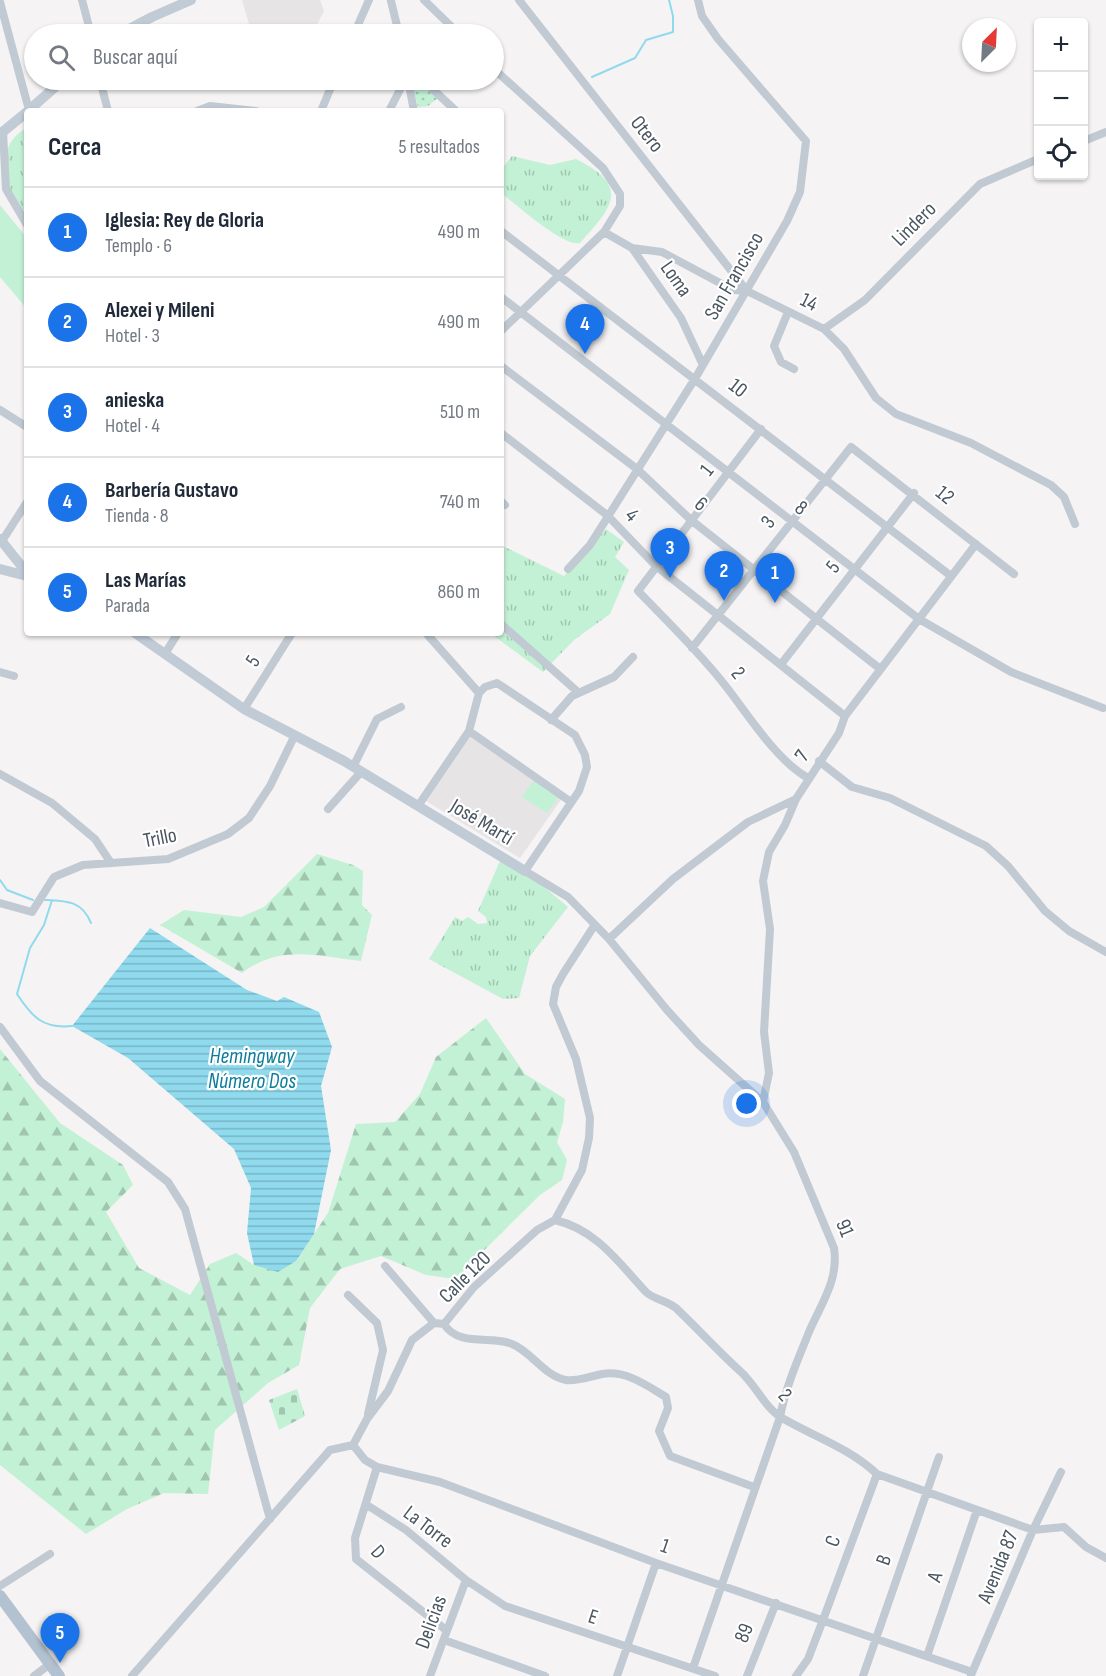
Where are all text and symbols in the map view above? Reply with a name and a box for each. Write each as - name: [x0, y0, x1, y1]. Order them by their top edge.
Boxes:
- north arrow: [962, 18, 1016, 72]
- map controls: [1034, 18, 1088, 180]
- button: +: [1034, 18, 1088, 72]
- search box: [24, 24, 504, 90]
- icon: search: [45, 41, 78, 74]
- text: Buscar aquí: [93, 44, 178, 71]
- button: −: [1034, 72, 1088, 126]
- street label: Otero: [625, 111, 669, 157]
- button: locate: [1034, 126, 1088, 180]
- text: Cerca: [48, 132, 101, 163]
- text: 5 resultados: [399, 135, 480, 159]
- street label: Lindero: [887, 197, 941, 251]
- text: Iglesia: Rey de Gloria: [105, 207, 264, 234]
- text: 1: [64, 220, 71, 244]
- text: 490 m: [438, 220, 480, 244]
- street label: San Francisco: [699, 228, 769, 324]
- text: Templo · 6: [105, 234, 172, 258]
- street label: Loma: [655, 256, 697, 302]
- street label: 14: [796, 287, 822, 317]
- text: Alexei y Mileni: [105, 297, 214, 324]
- pin: 4: [566, 304, 604, 354]
- text: 2: [63, 310, 72, 334]
- text: 490 m: [438, 310, 480, 334]
- text: Hotel · 3: [105, 324, 160, 348]
- street label: 10: [724, 373, 752, 403]
- text: anieska: [105, 387, 164, 414]
- text: 3: [63, 400, 72, 424]
- text: 510 m: [440, 400, 480, 424]
- text: Hotel · 4: [105, 414, 160, 438]
- street label: 1: [695, 459, 720, 481]
- text: Barbería Gustavo: [105, 477, 238, 504]
- street label: 12: [931, 480, 959, 510]
- text: 4: [63, 490, 72, 514]
- text: 740 m: [440, 490, 480, 514]
- street label: 6: [689, 492, 713, 516]
- street label: 8: [790, 495, 812, 521]
- street label: 4: [620, 503, 644, 527]
- text: Tienda · 8: [105, 504, 169, 528]
- street label: 3: [755, 511, 781, 533]
- pin: 3: [650, 528, 690, 578]
- pin: 2: [704, 552, 744, 601]
- pin: 1: [756, 554, 794, 603]
- street label: 5: [821, 556, 845, 578]
- text: Las Marías: [105, 567, 186, 594]
- text: 5: [63, 580, 72, 604]
- text: 860 m: [438, 580, 480, 604]
- text: Parada: [105, 594, 150, 618]
- street label: 5: [240, 651, 266, 671]
- street label: 2: [726, 662, 750, 684]
- street label: 7: [789, 745, 815, 766]
- street label: José Martí: [445, 793, 518, 851]
- street label: Trillo: [141, 823, 179, 853]
- water label: Hemingway Número Dos: [208, 1043, 296, 1095]
- your location: [732, 1089, 761, 1118]
- street label: 91: [830, 1216, 860, 1241]
- street label: Calle 120: [434, 1246, 496, 1308]
- street label: 2: [773, 1383, 797, 1407]
- street label: La Torre: [398, 1500, 458, 1554]
- street label: Avenida 87: [972, 1527, 1024, 1608]
- street label: C: [820, 1532, 846, 1550]
- street label: 1: [657, 1533, 673, 1559]
- street label: D: [365, 1540, 391, 1564]
- street label: B: [871, 1552, 897, 1568]
- street label: A: [921, 1568, 949, 1586]
- street label: Delicias: [410, 1592, 452, 1652]
- street label: E: [585, 1604, 601, 1630]
- pin: 5: [40, 1614, 80, 1663]
- street label: 89: [729, 1620, 759, 1646]

